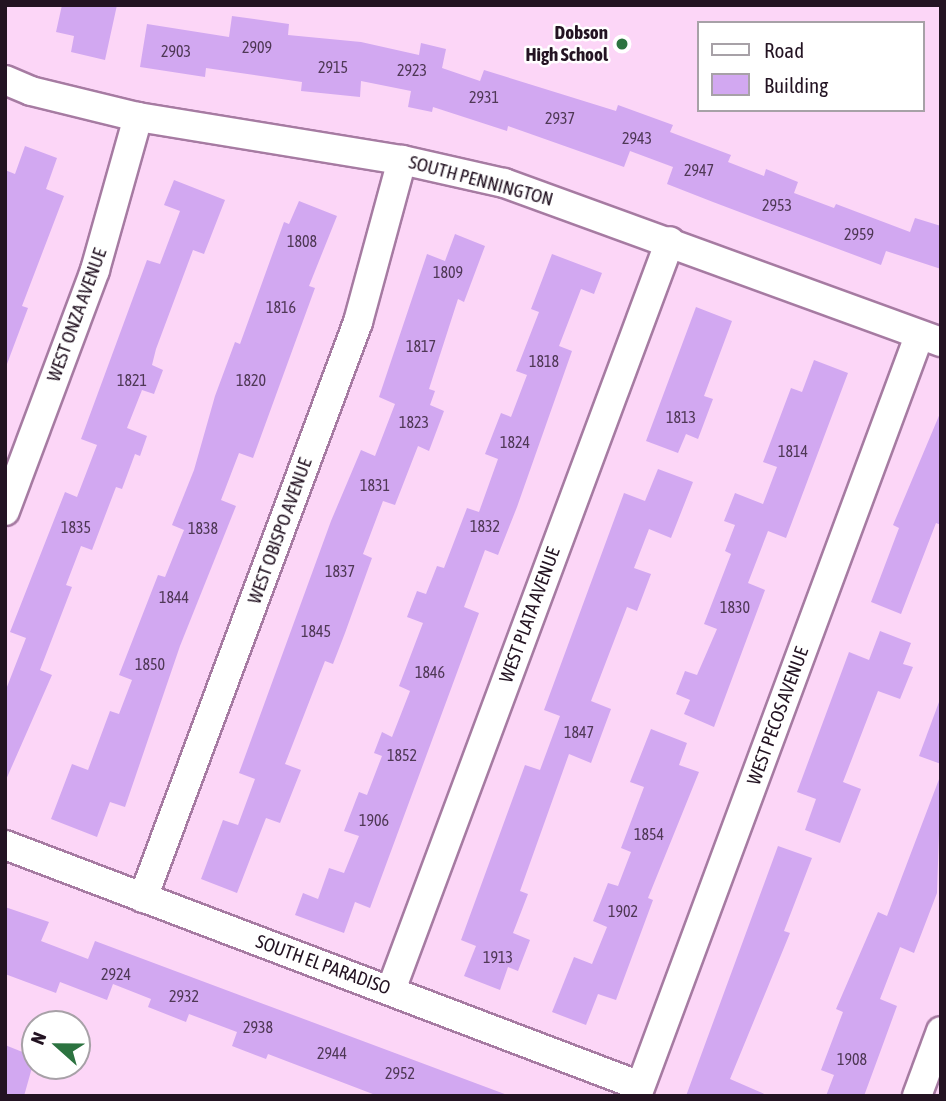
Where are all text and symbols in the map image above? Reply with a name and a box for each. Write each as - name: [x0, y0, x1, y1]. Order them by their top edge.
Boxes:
- legend: [698, 21, 925, 112]
- place label: Dobson High School: [525, 22, 608, 66]
- marker: Dobson High School: [614, 36, 630, 52]
- house number: 2909: [242, 37, 272, 57]
- text: Road: [764, 38, 804, 62]
- house number: 2903: [161, 41, 191, 61]
- house number: 2915: [318, 57, 348, 77]
- house number: 2923: [397, 60, 427, 80]
- text: Building: [764, 73, 828, 97]
- house number: 2931: [469, 87, 499, 107]
- house number: 2937: [545, 108, 575, 128]
- house number: 2943: [622, 128, 652, 148]
- street label: SOUTH PENNINGTON: [406, 151, 556, 211]
- house number: 2947: [684, 160, 714, 180]
- house number: 2953: [762, 195, 792, 215]
- house number: 2959: [844, 224, 874, 244]
- house number: 1808: [287, 231, 317, 251]
- street label: WEST ONZA AVENUE: [42, 245, 112, 385]
- house number: 1809: [433, 262, 463, 282]
- house number: 1816: [266, 297, 296, 317]
- house number: 1817: [406, 336, 436, 356]
- house number: 1818: [529, 351, 559, 371]
- house number: 1821: [117, 370, 147, 390]
- house number: 1820: [236, 370, 266, 390]
- house number: 1813: [666, 407, 696, 427]
- house number: 1823: [399, 412, 429, 432]
- house number: 1824: [500, 432, 530, 452]
- house number: 1814: [778, 441, 808, 461]
- street label: WEST OBISPO AVENUE: [243, 455, 317, 607]
- house number: 1831: [360, 475, 390, 495]
- house number: 1832: [470, 516, 500, 536]
- house number: 1835: [61, 517, 91, 537]
- house number: 1838: [188, 518, 218, 538]
- street label: WEST PLATA AVENUE: [495, 544, 565, 686]
- house number: 1837: [325, 561, 355, 581]
- house number: 1844: [159, 587, 189, 607]
- house number: 1830: [720, 597, 750, 617]
- house number: 1845: [301, 621, 331, 641]
- street label: WEST PECOS AVENUE: [743, 644, 813, 788]
- house number: 1850: [135, 654, 165, 674]
- house number: 1846: [415, 662, 445, 682]
- house number: 1847: [564, 722, 594, 742]
- house number: 1852: [387, 745, 417, 765]
- house number: 1906: [359, 810, 389, 830]
- house number: 1854: [634, 824, 664, 844]
- house number: 1902: [608, 901, 638, 921]
- street label: SOUTH EL PARADISO: [253, 930, 393, 1000]
- house number: 1913: [483, 947, 513, 967]
- house number: 2924: [101, 964, 131, 984]
- house number: 2932: [169, 986, 199, 1006]
- north arrow: [21, 1010, 91, 1080]
- house number: 2938: [243, 1017, 273, 1037]
- text: N: [26, 1029, 51, 1047]
- house number: 2944: [317, 1043, 347, 1063]
- house number: 1908: [837, 1049, 867, 1069]
- house number: 2952: [385, 1063, 415, 1083]

